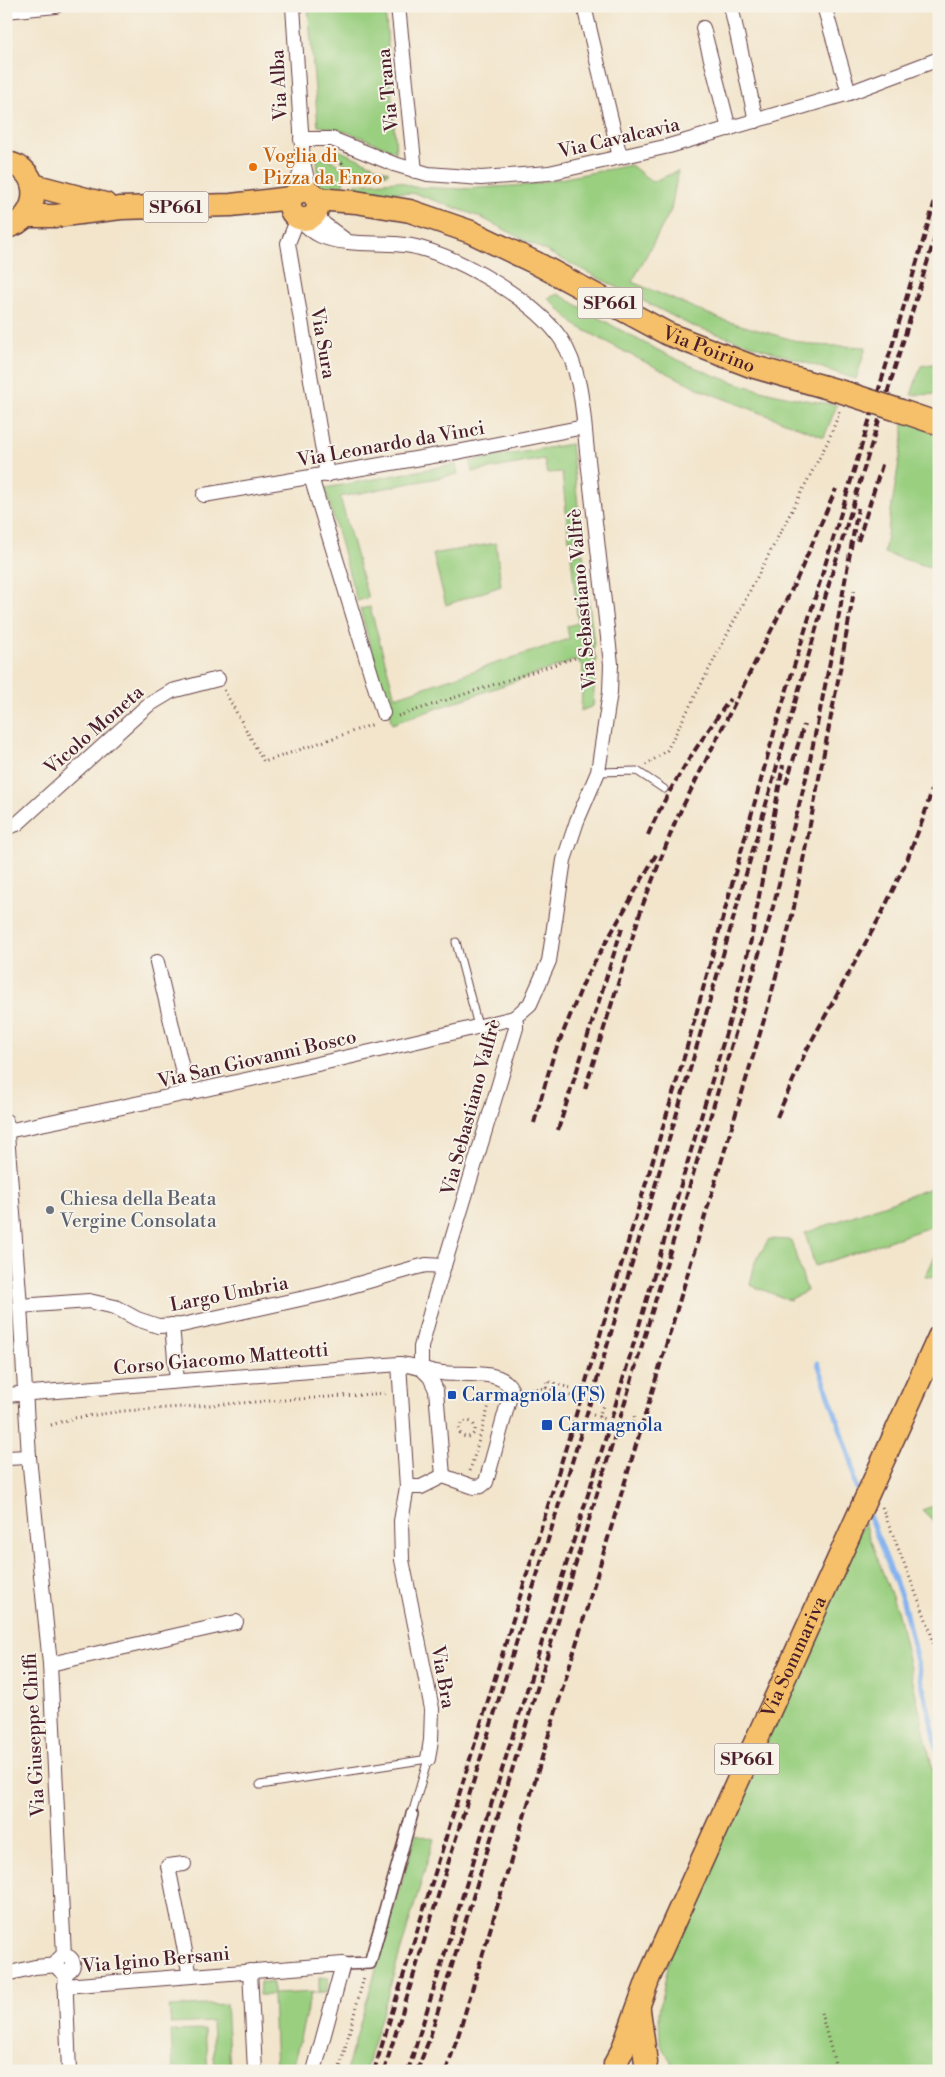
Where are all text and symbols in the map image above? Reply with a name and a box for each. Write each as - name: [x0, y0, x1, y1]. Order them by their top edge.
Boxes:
- street label: Via Trana: [372, 47, 404, 134]
- street label: Via Alba: [265, 48, 293, 122]
- street label: Via Cavalcavia: [555, 112, 682, 164]
- place label: Voglia di Pizza da Enzo: [262, 144, 383, 190]
- marker: Voglia di Pizza da Enzo: [247, 161, 259, 173]
- road number: SP661: [144, 192, 208, 222]
- road number: SP661: [578, 288, 642, 318]
- street label: Via Sura: [305, 305, 341, 381]
- street label: Via Poirino: [658, 321, 759, 379]
- street label: Via Leonardo da Vinci: [294, 416, 487, 472]
- street label: Via Sebastiano Valfrè: [562, 507, 602, 692]
- street label: Vicolo Moneta: [38, 680, 149, 780]
- street label: Via Sebastiano Valfrè: [436, 1016, 506, 1199]
- street label: Via San Giovanni Bosco: [154, 1024, 359, 1094]
- place label: Chiesa della Beata Vergine Consolata: [59, 1187, 217, 1233]
- marker: Chiesa della Beata Vergine Consolata: [44, 1204, 56, 1216]
- street label: Largo Umbria: [168, 1271, 291, 1317]
- street label: Corso Giacomo Matteotti: [112, 1338, 330, 1380]
- place label: Carmagnola (FS): [462, 1383, 606, 1407]
- marker: Carmagnola (FS): [446, 1389, 458, 1401]
- place label: Carmagnola: [558, 1413, 663, 1437]
- marker: Carmagnola: [540, 1418, 554, 1432]
- street label: Via Sommariva: [756, 1592, 832, 1722]
- street label: Via Bra: [426, 1643, 460, 1711]
- street label: Via Giuseppe Chiffi: [18, 1652, 50, 1819]
- road number: SP661: [714, 1744, 780, 1775]
- street label: Via Igino Bersani: [80, 1942, 231, 1979]

